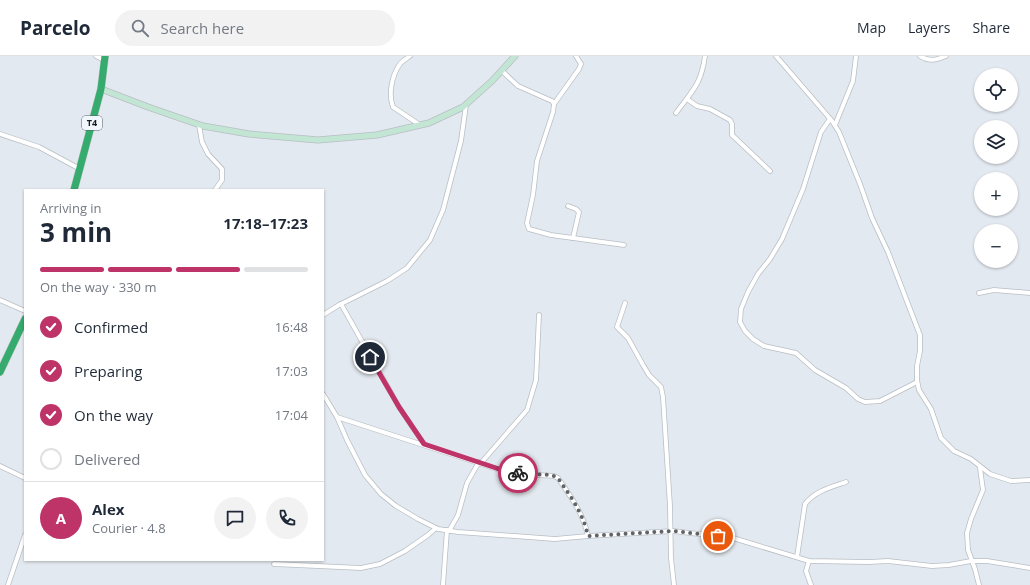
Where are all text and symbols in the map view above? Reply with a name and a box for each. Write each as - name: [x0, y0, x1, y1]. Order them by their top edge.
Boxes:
- search box: [115, 10, 395, 46]
- text: Parcelo: [20, 15, 91, 41]
- icon: search: [129, 17, 151, 39]
- text: Search here: [161, 18, 244, 38]
- text: Map: [857, 18, 886, 37]
- text: Layers: [908, 18, 950, 37]
- text: Share: [972, 18, 1010, 37]
- map controls: [974, 68, 1018, 268]
- button: locate: [974, 68, 1018, 112]
- road number: T4: [82, 116, 102, 130]
- button: layers: [974, 120, 1018, 164]
- button: +: [974, 172, 1018, 216]
- text: Arriving in: [40, 199, 102, 217]
- text: 17:18–17:23: [223, 213, 308, 233]
- text: 3 min: [40, 214, 112, 250]
- button: −: [974, 224, 1018, 268]
- text: On the way · 330 m: [40, 278, 156, 296]
- icon: check: [40, 316, 62, 338]
- text: Confirmed: [74, 317, 148, 337]
- text: 16:48: [275, 318, 308, 336]
- pin: [353, 340, 387, 374]
- icon: home: [359, 346, 381, 368]
- icon: check: [40, 360, 62, 382]
- text: Preparing: [74, 361, 142, 381]
- text: 17:03: [275, 362, 308, 380]
- icon: check: [40, 404, 62, 426]
- text: On the way: [74, 405, 153, 425]
- text: 17:04: [275, 406, 308, 424]
- text: Delivered: [74, 449, 141, 469]
- courier: [498, 453, 538, 493]
- icon: bike: [507, 462, 529, 484]
- button: chat: [214, 497, 256, 539]
- button: phone: [266, 497, 308, 539]
- text: Alex: [92, 499, 124, 519]
- text: A: [56, 508, 66, 528]
- text: Courier · 4.8: [92, 519, 166, 537]
- pin: [701, 519, 735, 553]
- icon: bag: [707, 525, 729, 547]

